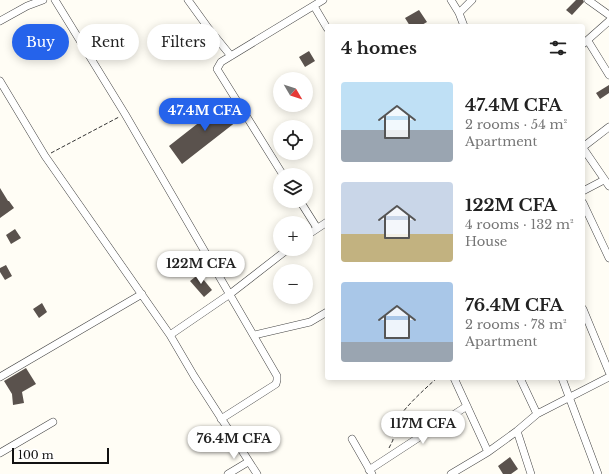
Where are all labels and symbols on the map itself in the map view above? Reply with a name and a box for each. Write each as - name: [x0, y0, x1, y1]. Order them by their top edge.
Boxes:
- north arrow: [273, 72, 313, 112]
- pin: 47.4M CFA: [159, 98, 251, 132]
- pin: 122M CFA: [160, 251, 242, 285]
- pin: 117M CFA: [382, 411, 464, 445]
- pin: 76.4M CFA: [188, 426, 280, 460]
- scale bar: [12, 446, 109, 465]

